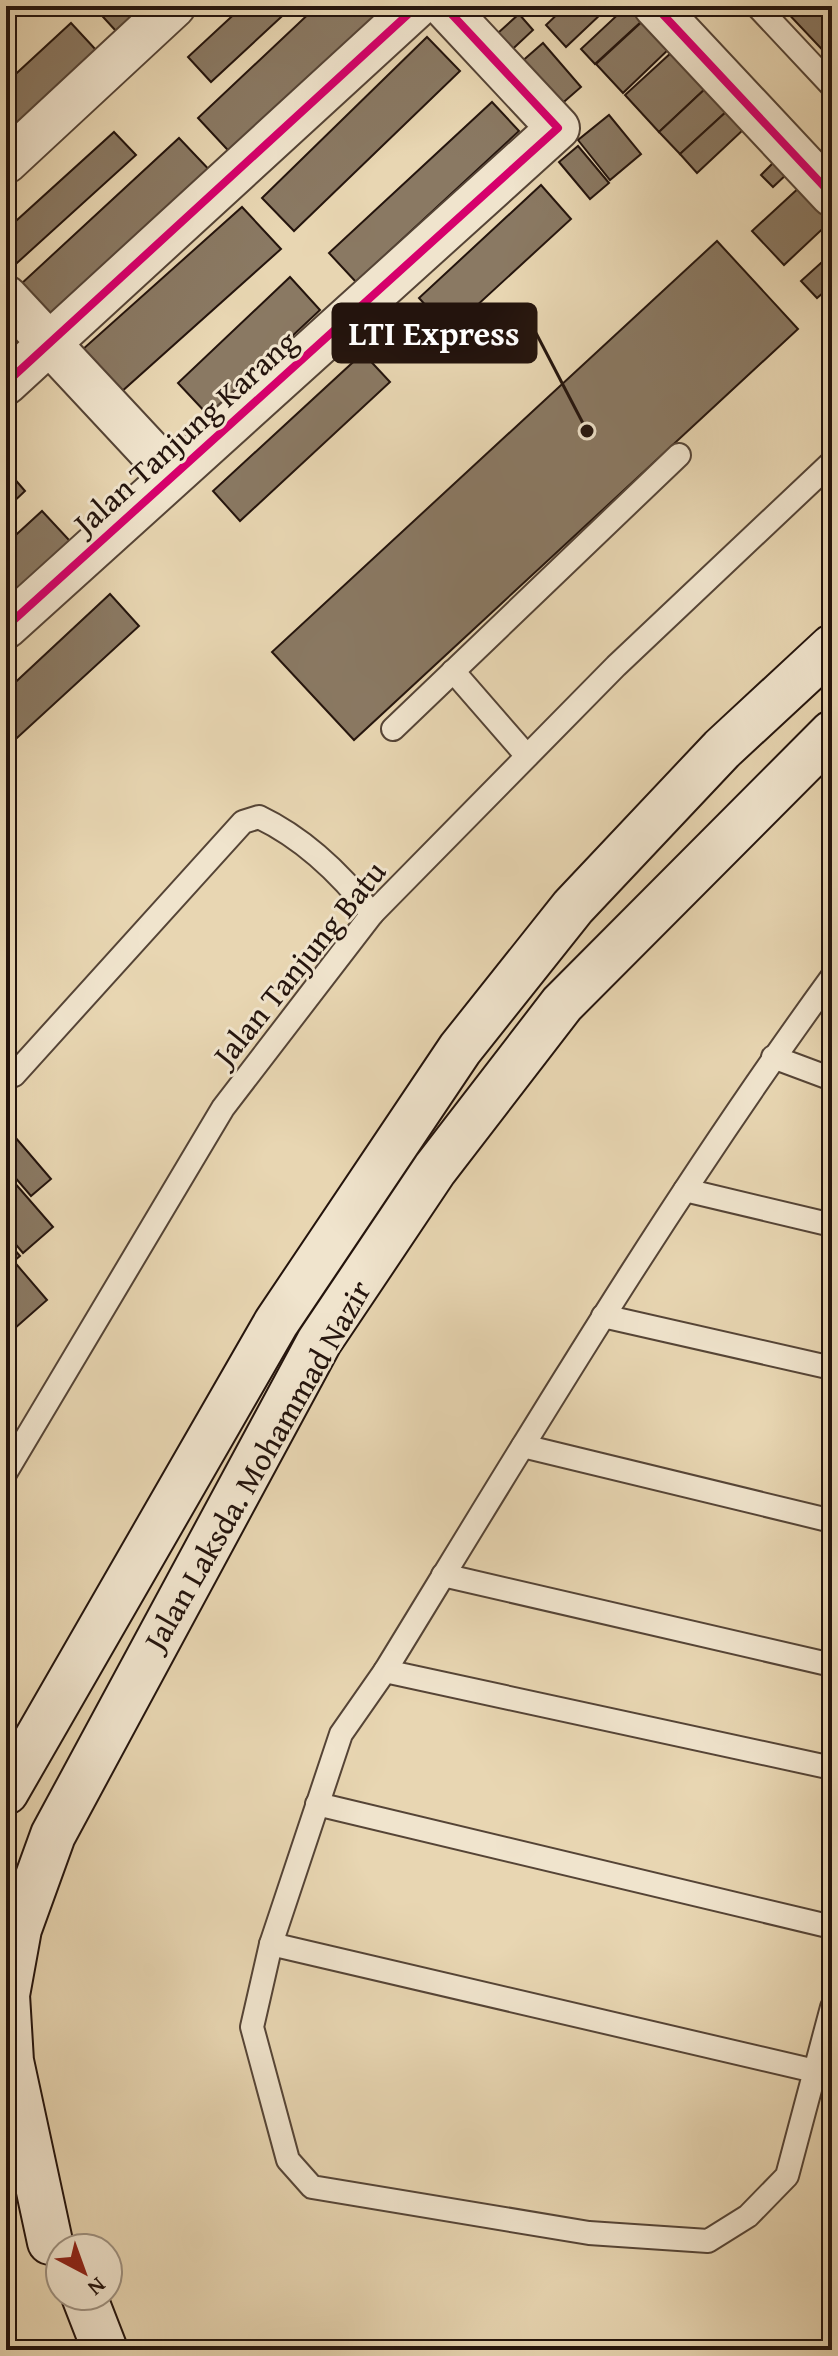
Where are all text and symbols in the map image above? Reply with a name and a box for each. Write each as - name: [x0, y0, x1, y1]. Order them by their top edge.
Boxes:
- callout: LTI Express: [333, 304, 536, 362]
- text: LTI Express: [348, 308, 520, 357]
- street label: Jalan Tanjung Karang: [60, 318, 307, 548]
- street label: Jalan Tanjung Batu: [199, 849, 397, 1079]
- street label: Jalan Laksda. Mohammad Nazir: [130, 1271, 382, 1662]
- north arrow: [44, 2232, 124, 2312]
- text: N: [81, 2270, 113, 2304]

